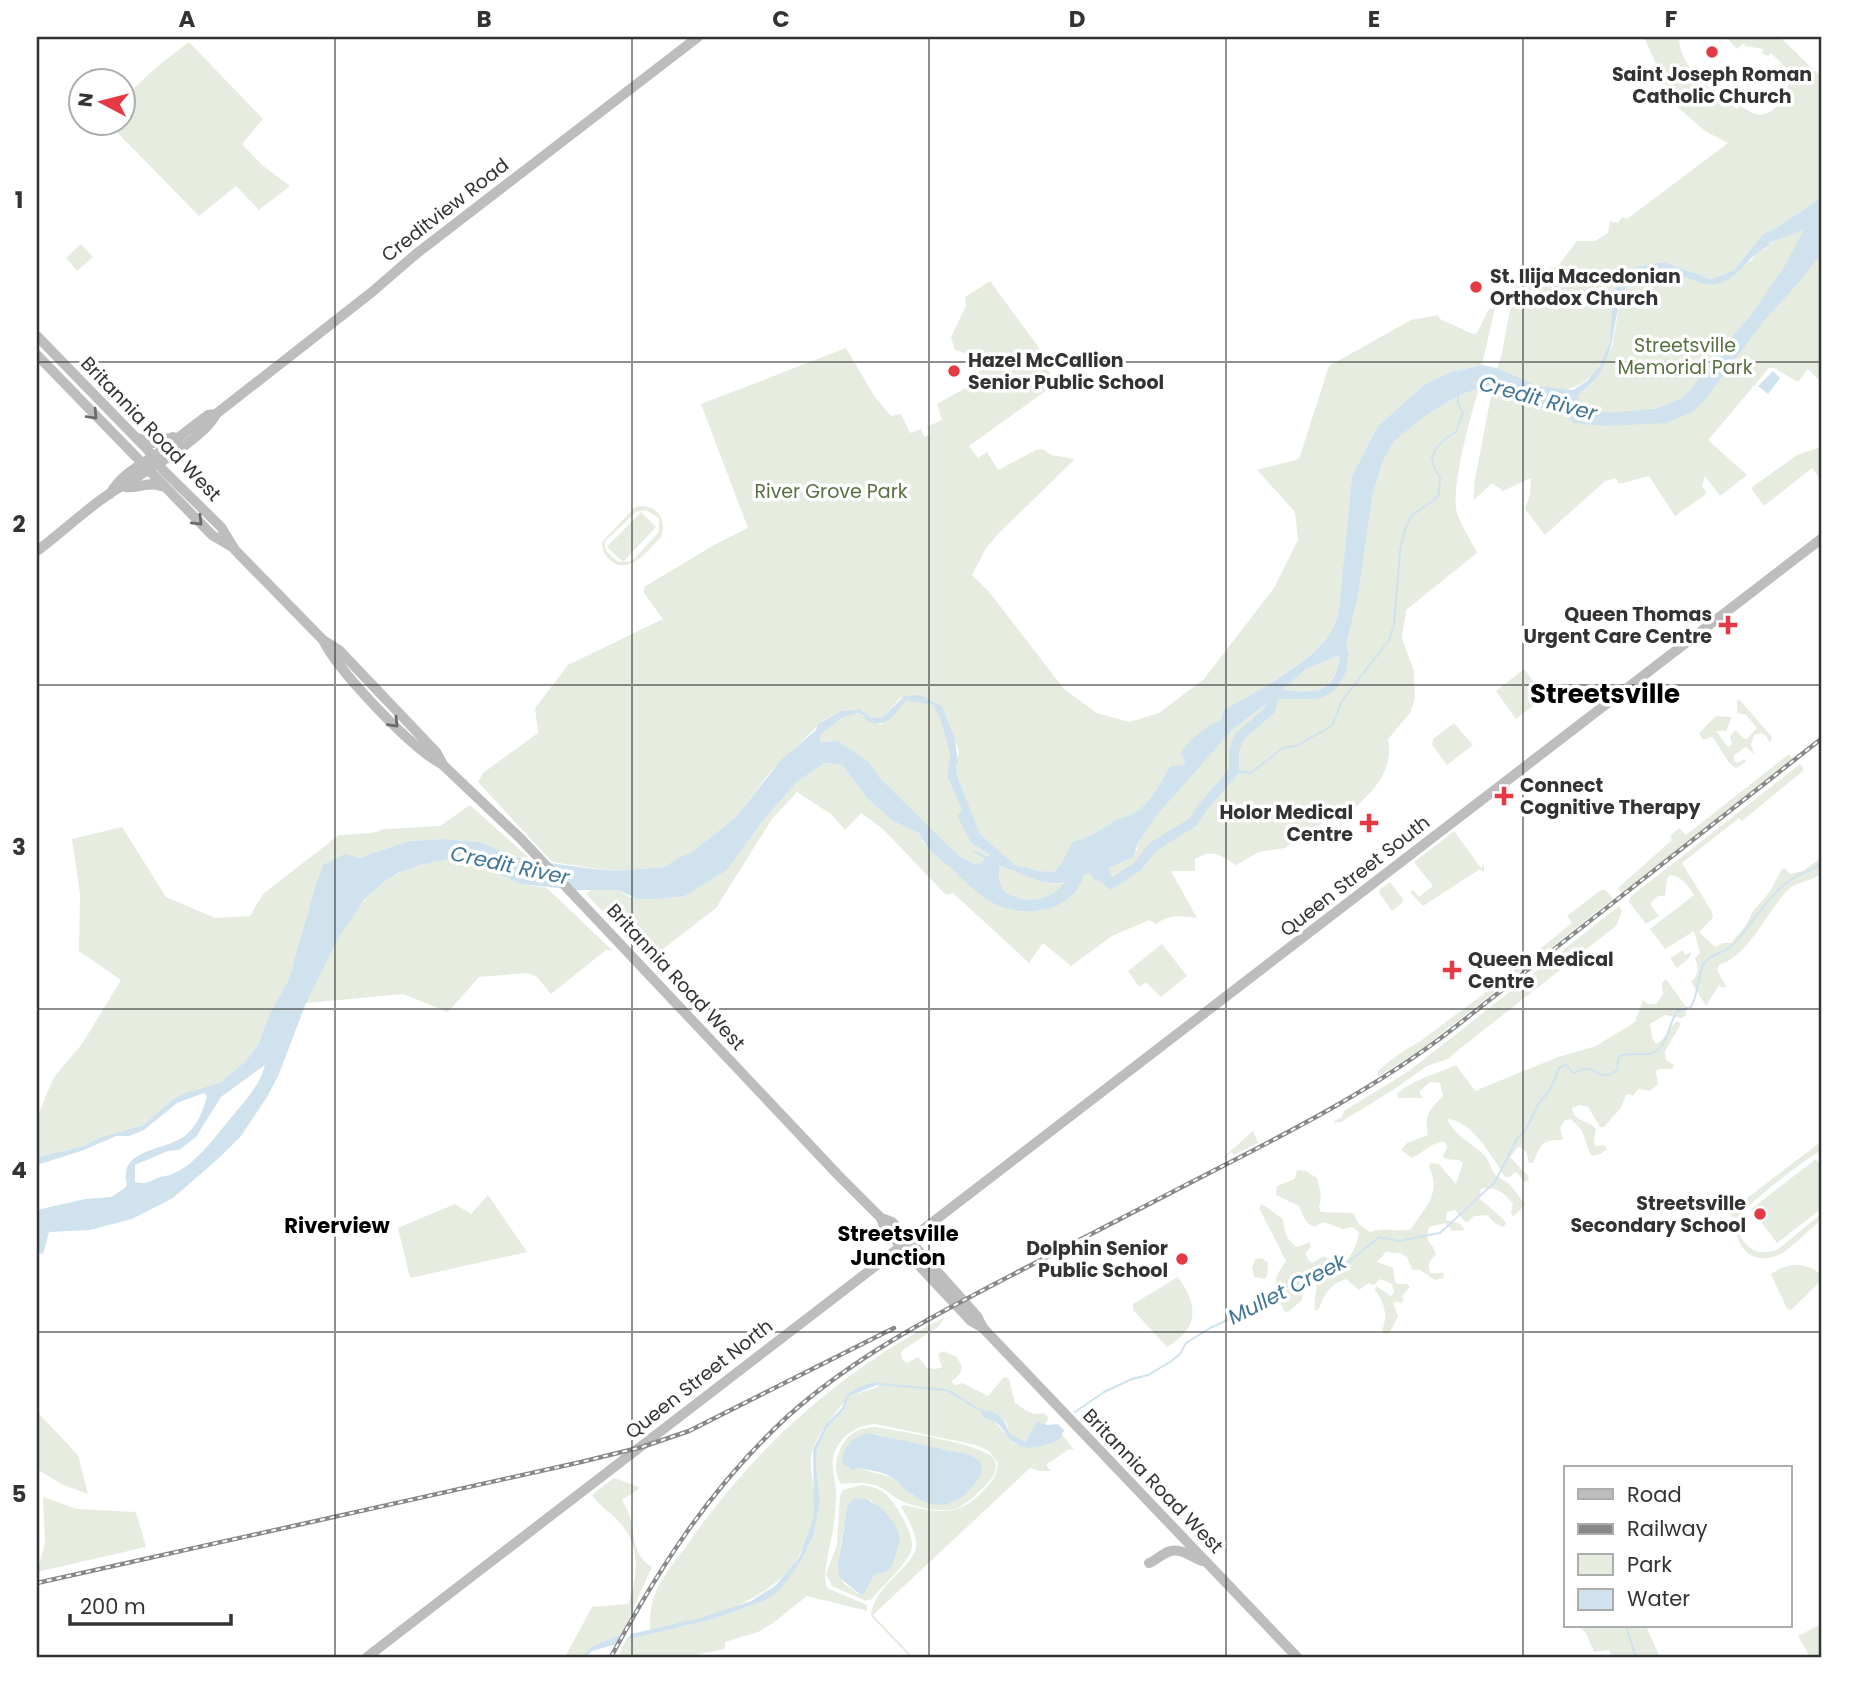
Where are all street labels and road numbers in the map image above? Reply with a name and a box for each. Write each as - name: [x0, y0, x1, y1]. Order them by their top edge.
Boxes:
- street label: Creditview Road: [376, 152, 514, 268]
- street label: Britannia Road West: [75, 351, 227, 507]
- street label: Queen Street South: [1275, 809, 1435, 943]
- street label: Britannia Road West: [601, 898, 751, 1056]
- street label: Queen Street North: [620, 1313, 778, 1445]
- street label: Britannia Road West: [1077, 1403, 1229, 1559]

